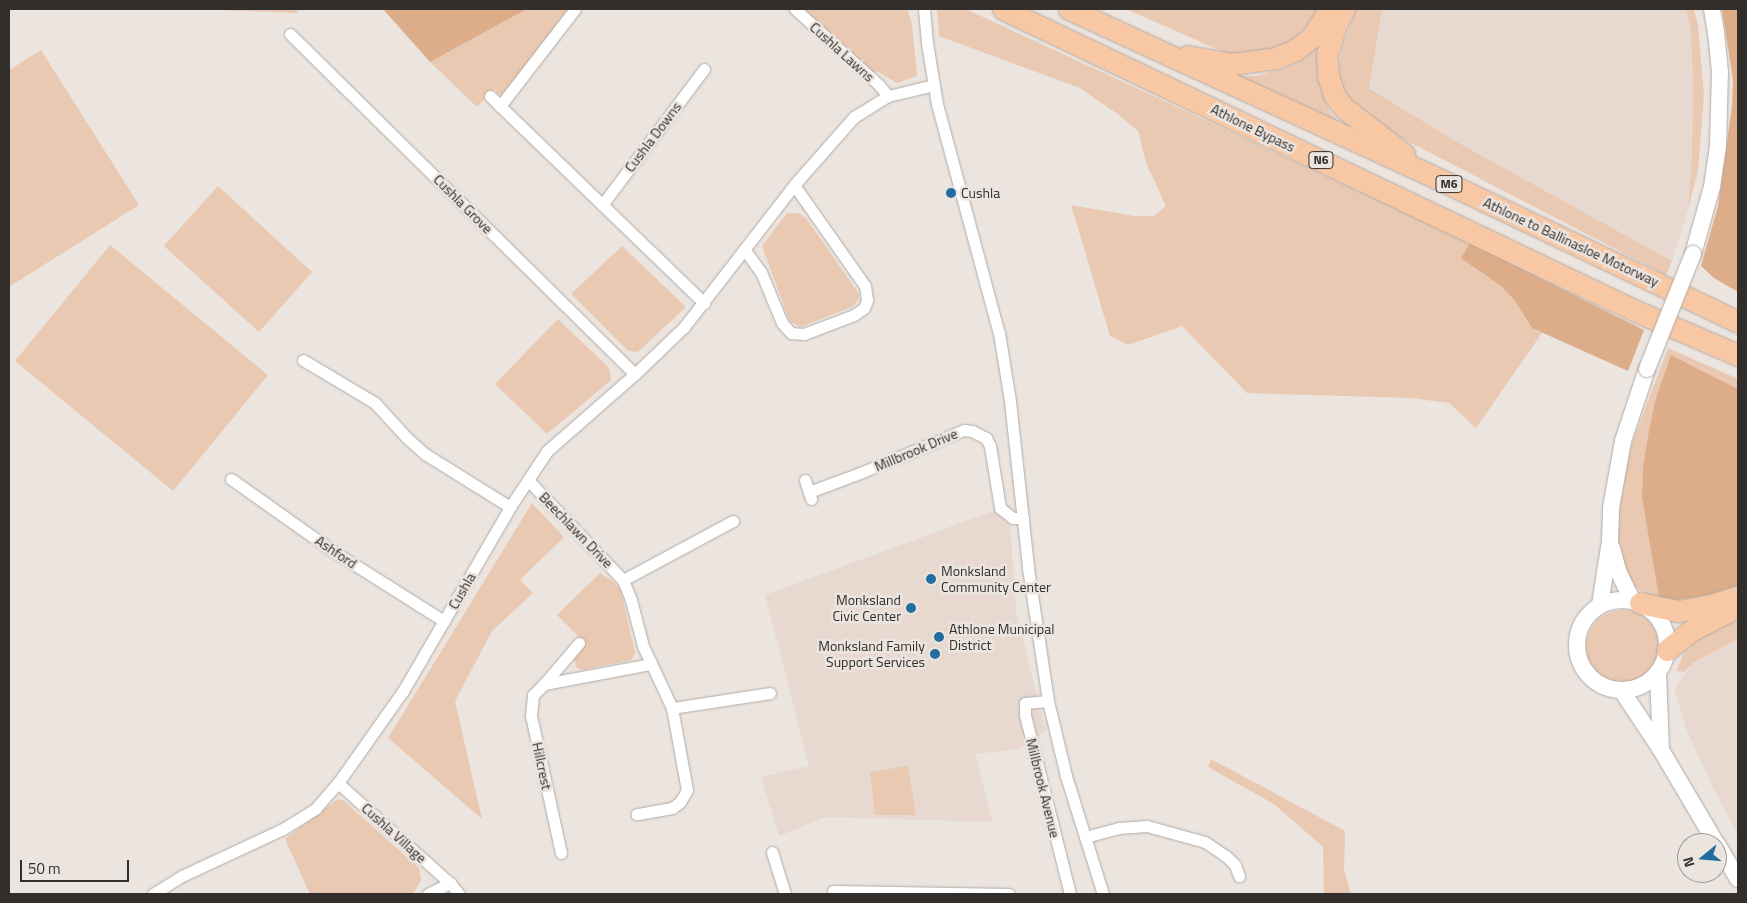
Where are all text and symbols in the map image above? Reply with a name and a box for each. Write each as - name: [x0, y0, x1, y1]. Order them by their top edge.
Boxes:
- street label: Cushla Lawns: [806, 19, 878, 85]
- street label: Cushla Downs: [621, 99, 685, 175]
- street label: Athlone Bypass: [1208, 100, 1298, 156]
- road number: N6: [1307, 150, 1335, 170]
- street label: Cushla Grove: [430, 171, 496, 237]
- road number: M6: [1435, 174, 1463, 193]
- place label: Cushla: [961, 185, 1000, 201]
- marker: Cushla: [945, 187, 957, 199]
- street label: Athlone to Ballinasloe Motorway: [1481, 194, 1661, 290]
- street label: Millbrook Drive: [872, 425, 960, 475]
- street label: Beechlawn Drive: [536, 489, 616, 571]
- street label: Ashford: [312, 532, 360, 572]
- place label: Monksland Community Center: [941, 563, 1051, 596]
- street label: Cushla: [445, 570, 479, 612]
- marker: Monksland Community Center: [925, 573, 937, 585]
- place label: Monksland Civic Center: [832, 592, 901, 624]
- marker: Monksland Civic Center: [905, 602, 917, 614]
- place label: Athlone Municipal District: [949, 621, 1054, 654]
- marker: Athlone Municipal District: [933, 631, 945, 643]
- place label: Monksland Family Support Services: [818, 638, 925, 670]
- marker: Monksland Family Support Services: [929, 648, 941, 660]
- street label: Millbrook Avenue: [1023, 737, 1063, 839]
- street label: Hillcrest: [529, 741, 555, 791]
- street label: Cushla Village: [358, 800, 430, 866]
- north arrow: [1677, 833, 1727, 883]
- scale bar: [22, 850, 131, 882]
- text: N: [1677, 855, 1700, 870]
- text: 50 m: [28, 857, 61, 880]

